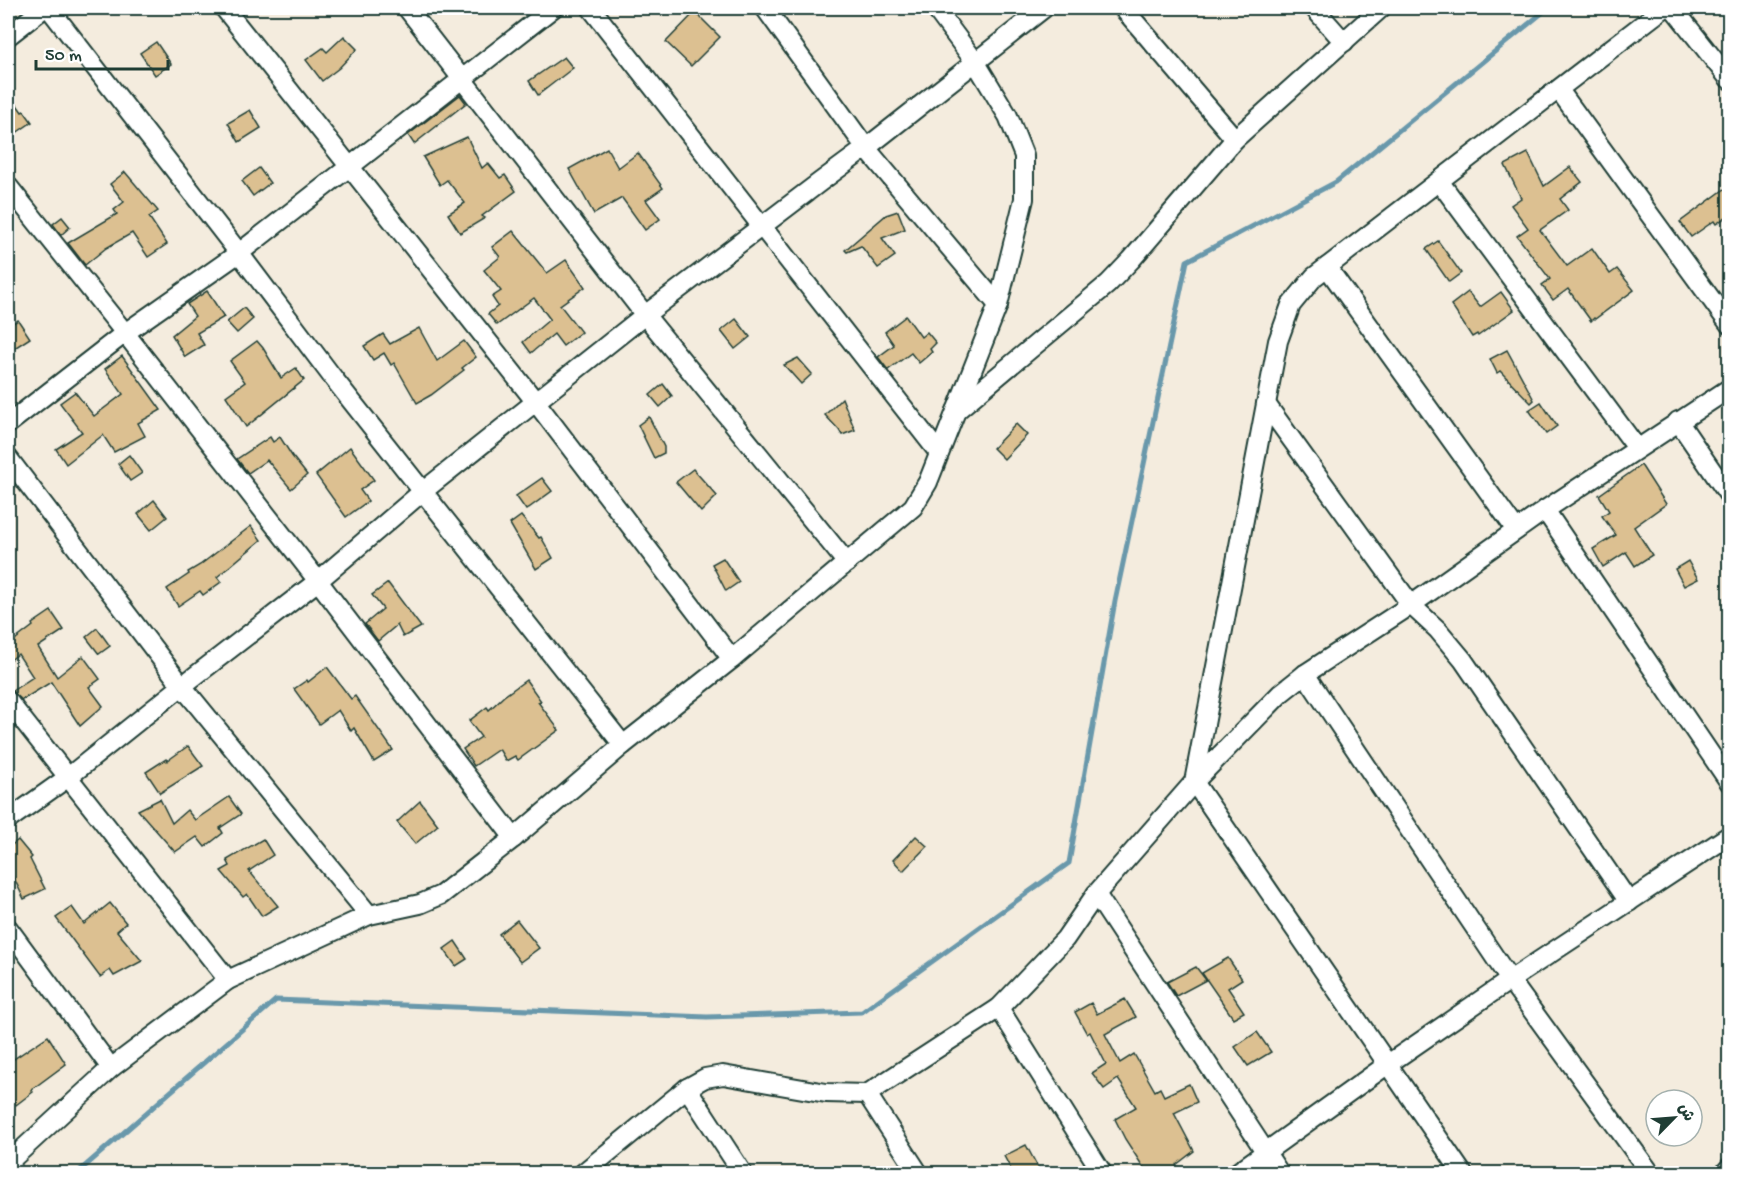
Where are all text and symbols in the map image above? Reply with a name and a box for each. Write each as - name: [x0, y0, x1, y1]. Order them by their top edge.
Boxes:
- scale bar: [36, 33, 168, 71]
- text: 50 m: [45, 46, 82, 67]
- north arrow: [1644, 1088, 1704, 1148]
- text: ش: [1672, 1101, 1697, 1125]

